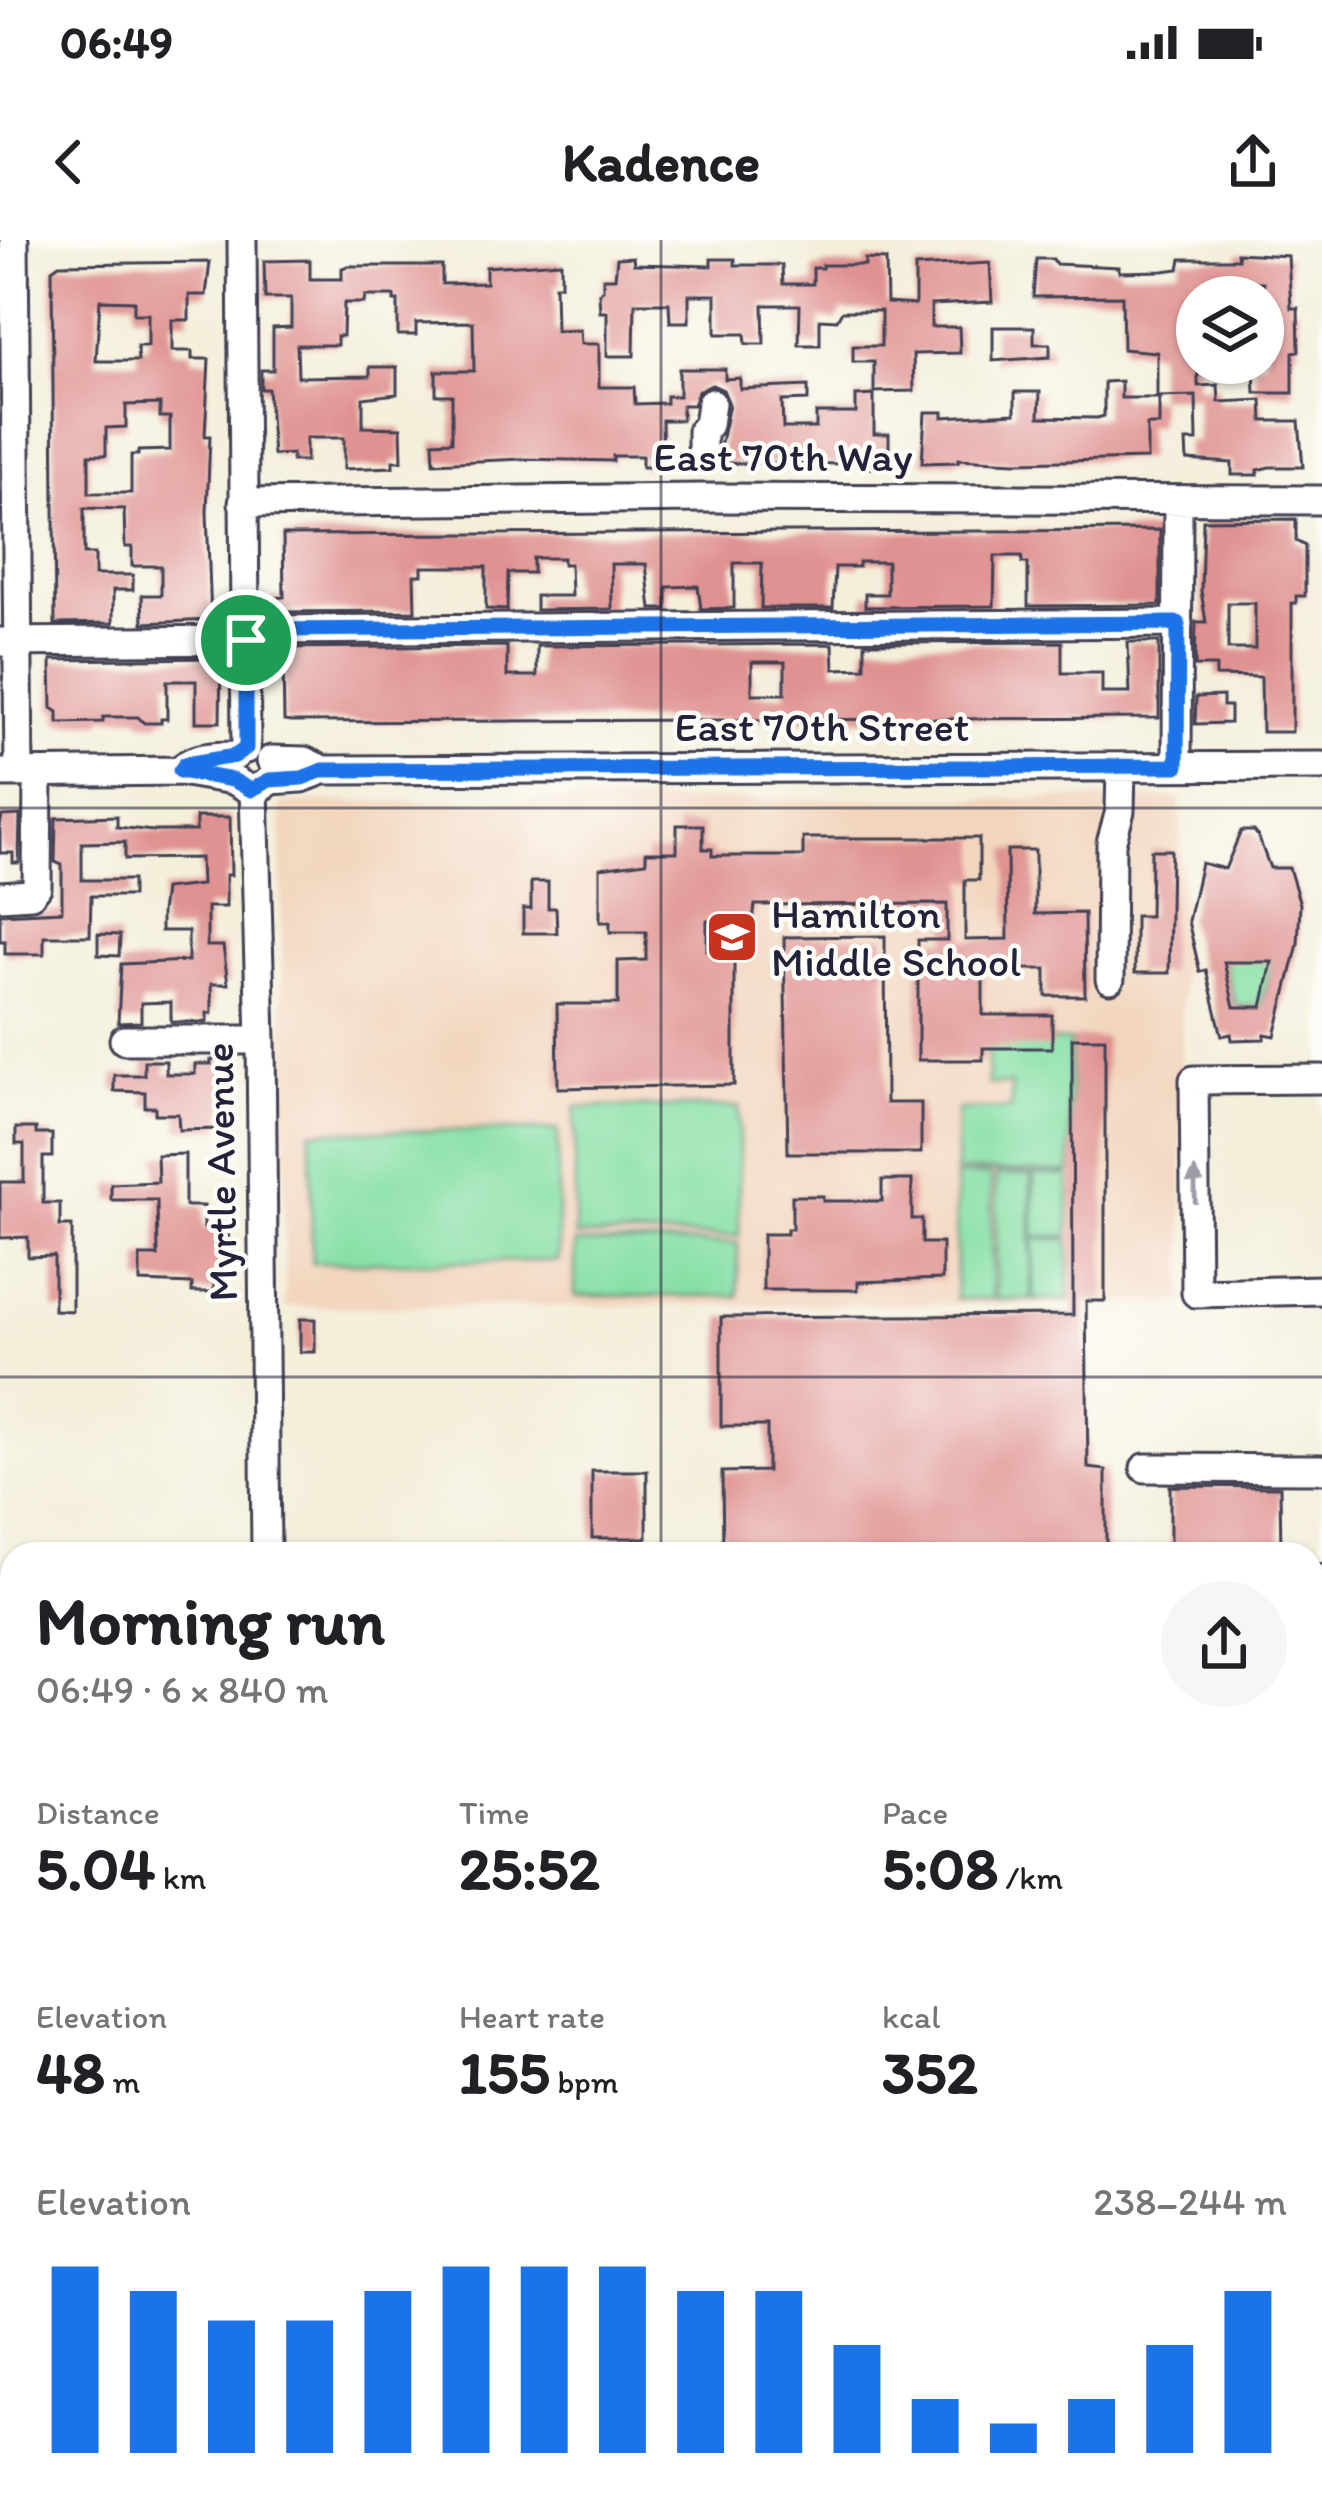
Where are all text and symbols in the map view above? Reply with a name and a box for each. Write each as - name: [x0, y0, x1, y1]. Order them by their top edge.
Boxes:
- text: 06:49: [60, 15, 173, 69]
- icon: back: [36, 129, 102, 195]
- icon: share: [1220, 129, 1286, 195]
- text: Kadence: [562, 130, 760, 195]
- map controls: [1176, 276, 1284, 384]
- button: layers: [1176, 276, 1284, 384]
- street label: East 70th Way: [653, 431, 913, 482]
- pin: [195, 589, 297, 691]
- icon: arrive: [213, 607, 279, 673]
- street label: East 70th Street: [674, 701, 970, 752]
- place label: Hamilton Middle School: [771, 888, 1021, 987]
- school or university icon: Hamilton Middle School: [704, 909, 760, 965]
- street label: Myrtle Avenue: [193, 1042, 248, 1302]
- one-way arrow: [1185, 1166, 1205, 1204]
- text: Morning run: [36, 1581, 385, 1661]
- button: share: [1161, 1581, 1287, 1707]
- text: 06:49 · 6 × 840 m: [36, 1666, 329, 1713]
- text: Distance: [36, 1793, 160, 1832]
- text: Time: [459, 1793, 529, 1832]
- text: Pace: [882, 1793, 948, 1832]
- text: 5.04: [36, 1832, 155, 1904]
- text: 25:52: [459, 1832, 600, 1904]
- text: 5:08: [882, 1832, 998, 1904]
- text: km: [155, 1858, 206, 1897]
- text: /km: [998, 1858, 1063, 1897]
- text: Elevation: [36, 1997, 167, 2036]
- text: Heart rate: [459, 1997, 605, 2036]
- text: kcal: [882, 1997, 941, 2036]
- text: 48: [36, 2036, 105, 2108]
- text: 155: [459, 2036, 550, 2108]
- text: 352: [882, 2036, 978, 2108]
- text: m: [105, 2062, 140, 2101]
- text: bpm: [550, 2062, 618, 2101]
- text: Elevation: [36, 2178, 191, 2225]
- text: 238–244 m: [1093, 2178, 1287, 2225]

